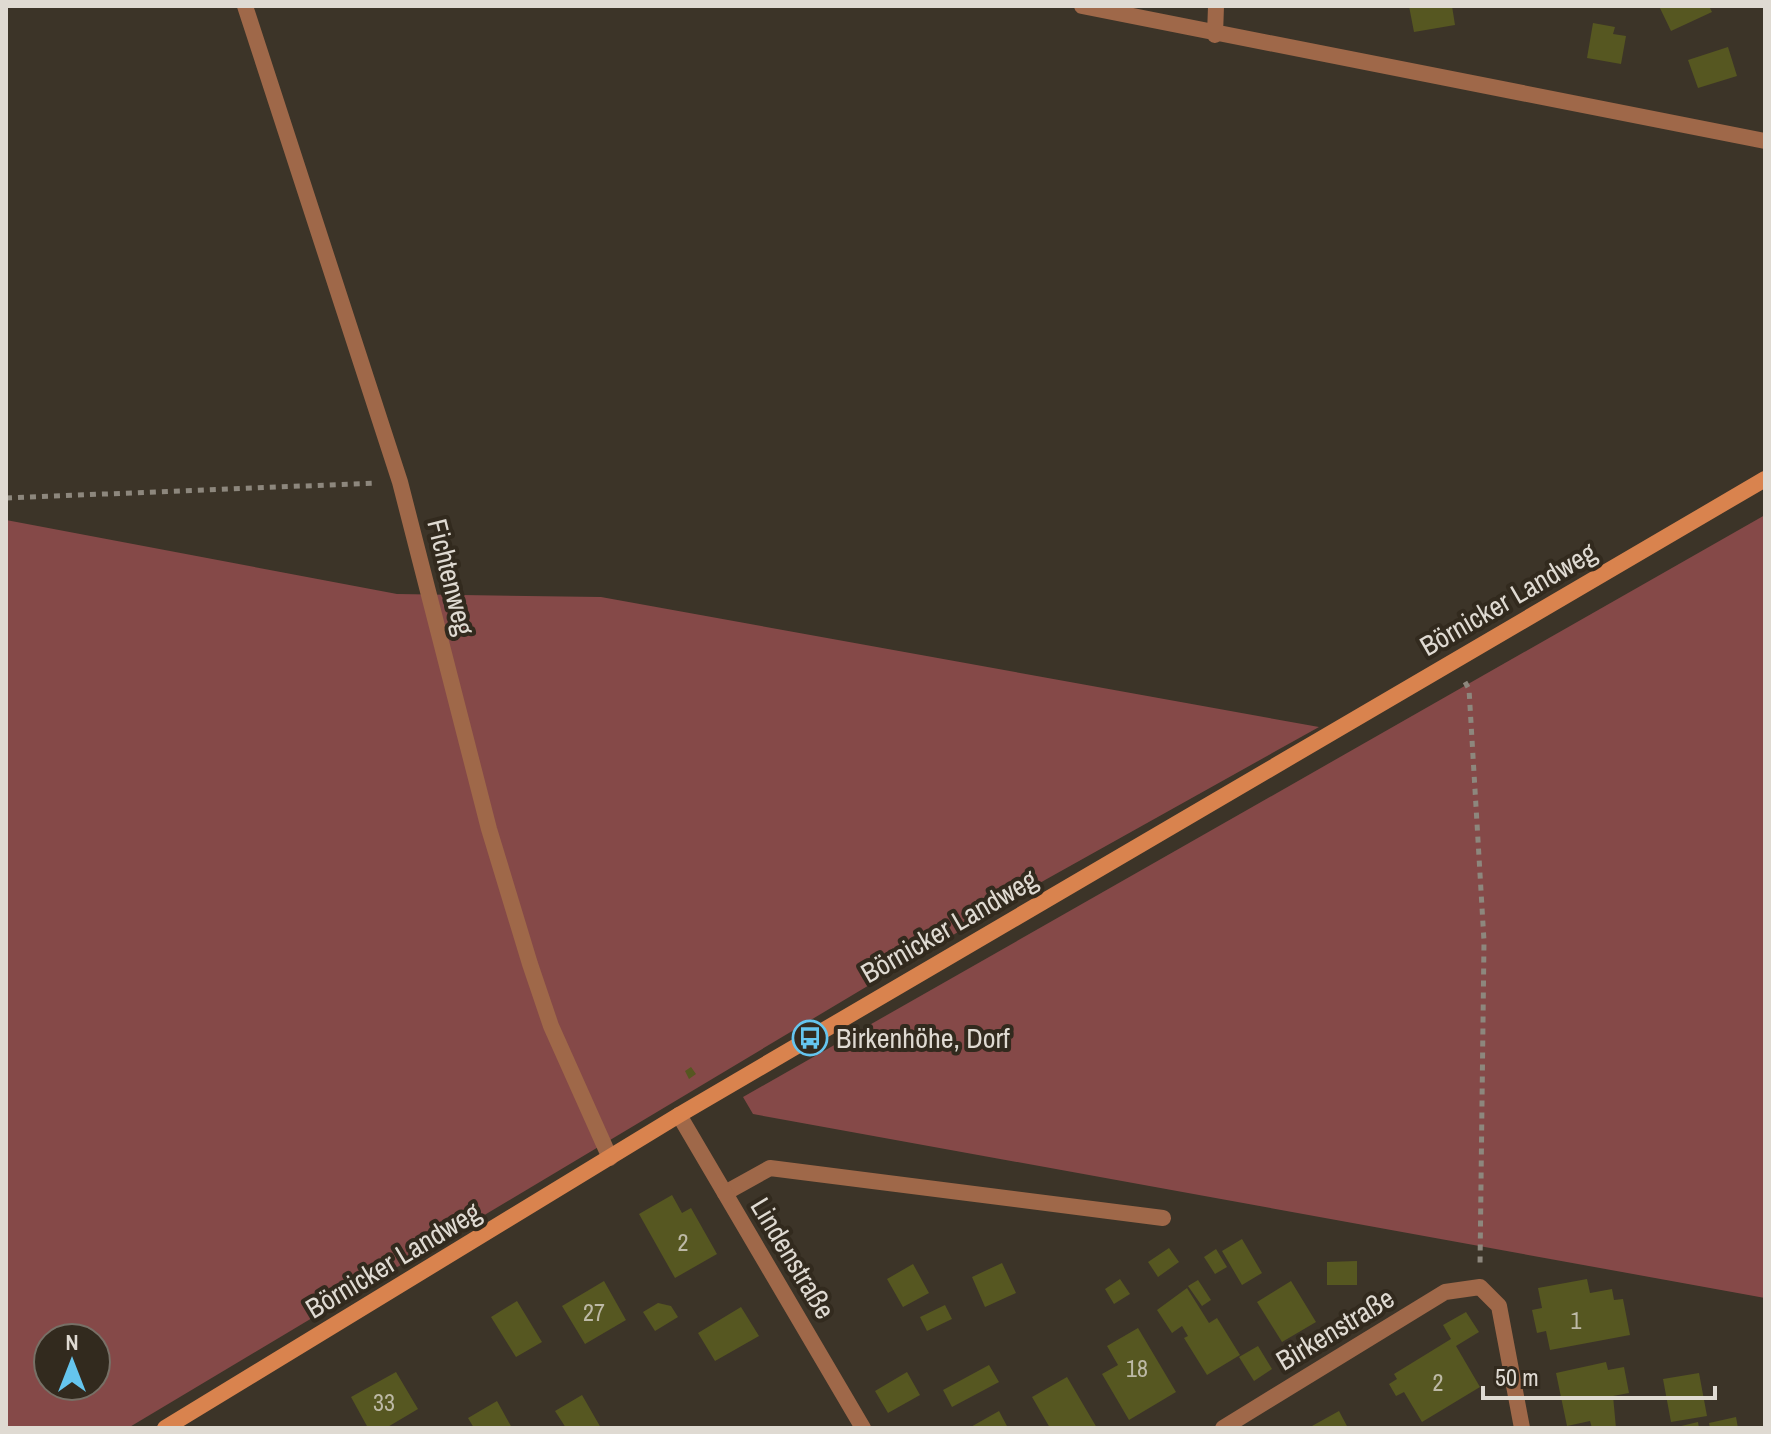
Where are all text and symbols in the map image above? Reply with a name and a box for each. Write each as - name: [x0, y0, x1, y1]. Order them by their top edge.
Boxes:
- street label: Fichtenweg: [418, 515, 484, 639]
- street label: Börnicker Landweg: [1413, 533, 1603, 665]
- street label: Börnicker Landweg: [854, 860, 1044, 992]
- bus stop icon: Birkenhöhe, Dorf: [791, 1019, 829, 1057]
- place label: Birkenhöhe, Dorf: [836, 1019, 1010, 1057]
- street label: Lindenstraße: [742, 1190, 844, 1326]
- street label: Börnicker Landweg: [298, 1193, 488, 1327]
- house number: 2: [678, 1226, 688, 1258]
- street label: Birkenstraße: [1269, 1279, 1401, 1379]
- house number: 27: [583, 1296, 605, 1328]
- house number: 1: [1571, 1304, 1582, 1336]
- north arrow: [32, 1322, 112, 1402]
- text: N: [65, 1327, 79, 1357]
- scale bar: [1483, 1350, 1715, 1400]
- house number: 18: [1126, 1352, 1148, 1384]
- text: 50 m: [1495, 1361, 1539, 1393]
- house number: 2: [1433, 1366, 1443, 1398]
- house number: 33: [373, 1386, 395, 1418]

